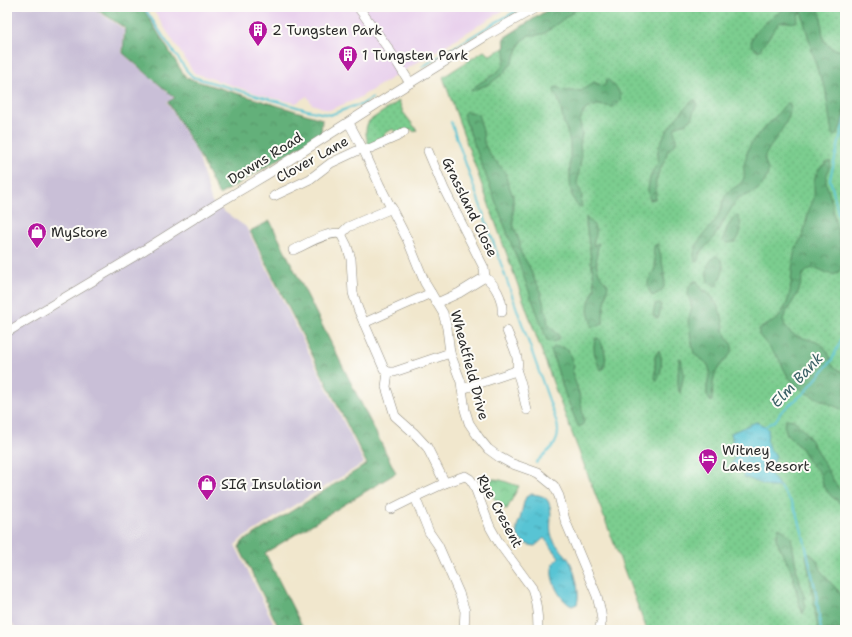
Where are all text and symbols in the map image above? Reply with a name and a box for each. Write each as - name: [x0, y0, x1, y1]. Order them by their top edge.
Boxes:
- building icon: 2 Tungsten Park: [247, 19, 269, 47]
- place label: 2 Tungsten Park: [272, 21, 382, 39]
- building icon: 1 Tungsten Park: [337, 44, 359, 72]
- place label: 1 Tungsten Park: [362, 46, 468, 64]
- street label: Downs Road: [224, 128, 306, 188]
- street label: Clover Lane: [273, 132, 351, 186]
- street label: Grassland Close: [438, 154, 502, 260]
- shop icon: MyStore: [26, 221, 48, 249]
- place label: MyStore: [51, 223, 108, 241]
- street label: Wheatfield Drive: [447, 308, 493, 422]
- water label: Elm Bank: [766, 348, 828, 412]
- place label: Witney Lakes Resort: [722, 441, 810, 475]
- hotel icon: Witney Lakes Resort: [697, 447, 719, 475]
- street label: Rye Cresent: [473, 471, 527, 551]
- shop icon: SIG Insulation: [196, 473, 218, 501]
- place label: SIG Insulation: [221, 475, 322, 493]

